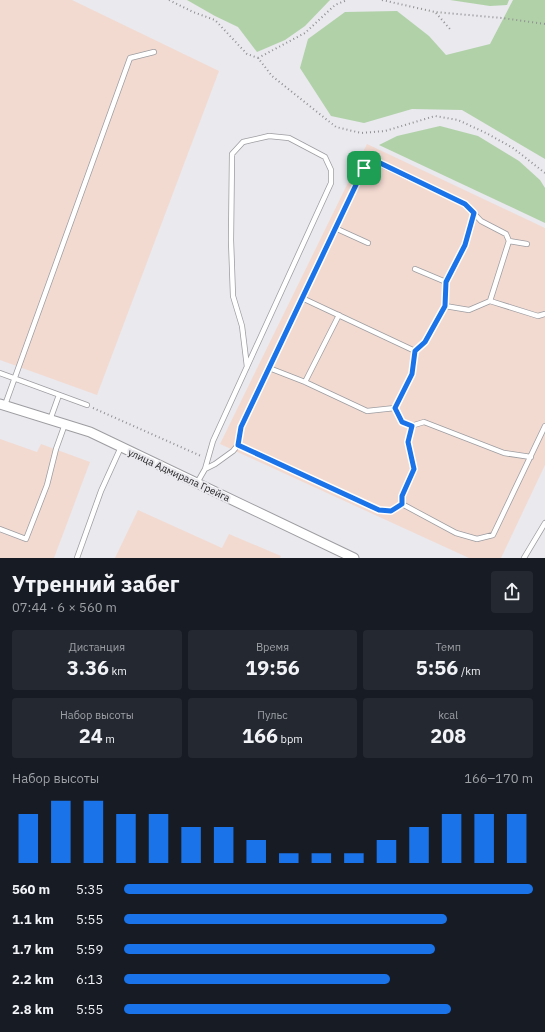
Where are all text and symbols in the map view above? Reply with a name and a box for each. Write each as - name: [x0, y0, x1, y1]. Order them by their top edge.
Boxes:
- pin: [347, 151, 381, 185]
- icon: arrive: [353, 157, 375, 179]
- street label: улица Адмирала Грейга: [126, 446, 233, 505]
- text: Утренний забег: [12, 569, 180, 598]
- button: share: [491, 571, 533, 613]
- text: 07:44 · 6 × 560 m: [12, 599, 117, 616]
- text: Дистанция: [69, 640, 125, 654]
- text: Время: [256, 640, 289, 654]
- text: Темп: [435, 640, 461, 654]
- text: 3.36: [67, 654, 109, 681]
- text: 19:56: [245, 654, 300, 681]
- text: 5:56: [416, 654, 458, 681]
- text: km: [109, 664, 127, 678]
- text: /km: [458, 664, 481, 678]
- text: Набор высоты: [60, 708, 134, 722]
- text: Пульс: [257, 708, 288, 722]
- text: kcal: [438, 708, 458, 722]
- text: 24: [79, 722, 103, 749]
- text: 166: [242, 722, 278, 749]
- text: 208: [430, 722, 466, 749]
- text: m: [103, 732, 115, 746]
- text: bpm: [278, 732, 303, 746]
- text: Набор высоты: [12, 770, 99, 787]
- text: 166–170 m: [464, 770, 533, 787]
- text: 560 m: [12, 881, 50, 898]
- text: 5:35: [76, 881, 103, 898]
- text: 1.1 km: [12, 911, 54, 928]
- text: 5:55: [76, 911, 103, 928]
- text: 1.7 km: [12, 941, 54, 958]
- text: 5:59: [76, 941, 103, 958]
- text: 2.2 km: [12, 971, 54, 988]
- text: 6:13: [76, 971, 103, 988]
- text: 2.8 km: [12, 1001, 54, 1018]
- text: 5:55: [76, 1001, 103, 1018]

